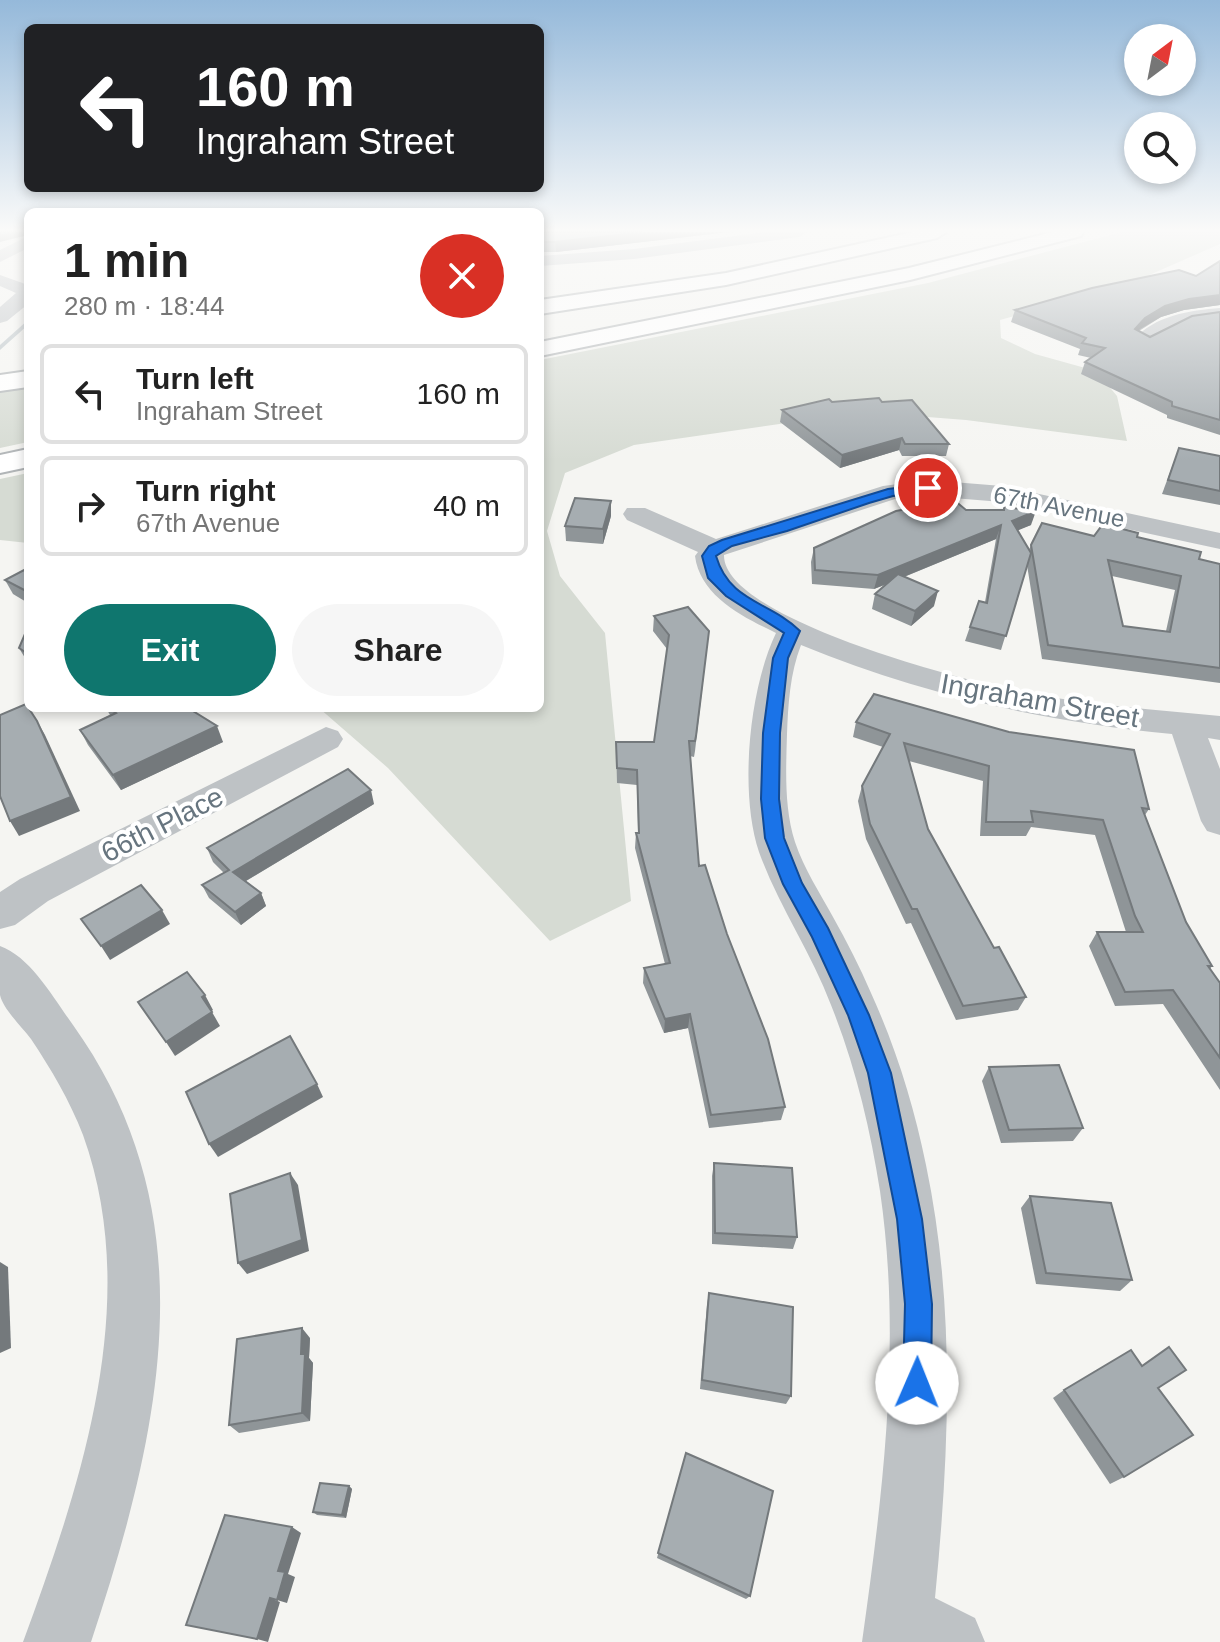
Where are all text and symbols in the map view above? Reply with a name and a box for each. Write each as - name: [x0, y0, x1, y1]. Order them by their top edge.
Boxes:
- north arrow: [1124, 24, 1196, 96]
- map controls: [1124, 24, 1196, 184]
- text: 160 m: [196, 55, 355, 118]
- icon: left: [64, 56, 168, 160]
- button: search: [1124, 112, 1196, 184]
- text: Ingraham Street: [196, 121, 454, 162]
- text: 1 min: [64, 234, 189, 287]
- button: close: [420, 234, 504, 318]
- text: 280 m · 18:44: [64, 291, 224, 321]
- text: Turn left: [136, 362, 254, 395]
- icon: left: [68, 372, 112, 416]
- text: 160 m: [417, 377, 500, 410]
- text: Ingraham Street: [136, 396, 322, 426]
- pin: [894, 454, 962, 522]
- icon: arrive: [906, 466, 950, 510]
- text: Turn right: [136, 474, 275, 507]
- street label: 67th Avenue: [991, 481, 1127, 532]
- icon: right: [68, 484, 112, 528]
- text: 40 m: [433, 489, 500, 522]
- text: 67th Avenue: [136, 508, 280, 538]
- button: Exit: [64, 604, 276, 696]
- button: Share: [292, 604, 504, 696]
- street label: Ingraham Street: [938, 668, 1142, 733]
- street label: 66th Place: [96, 781, 228, 868]
- position arrow: [875, 1341, 959, 1425]

